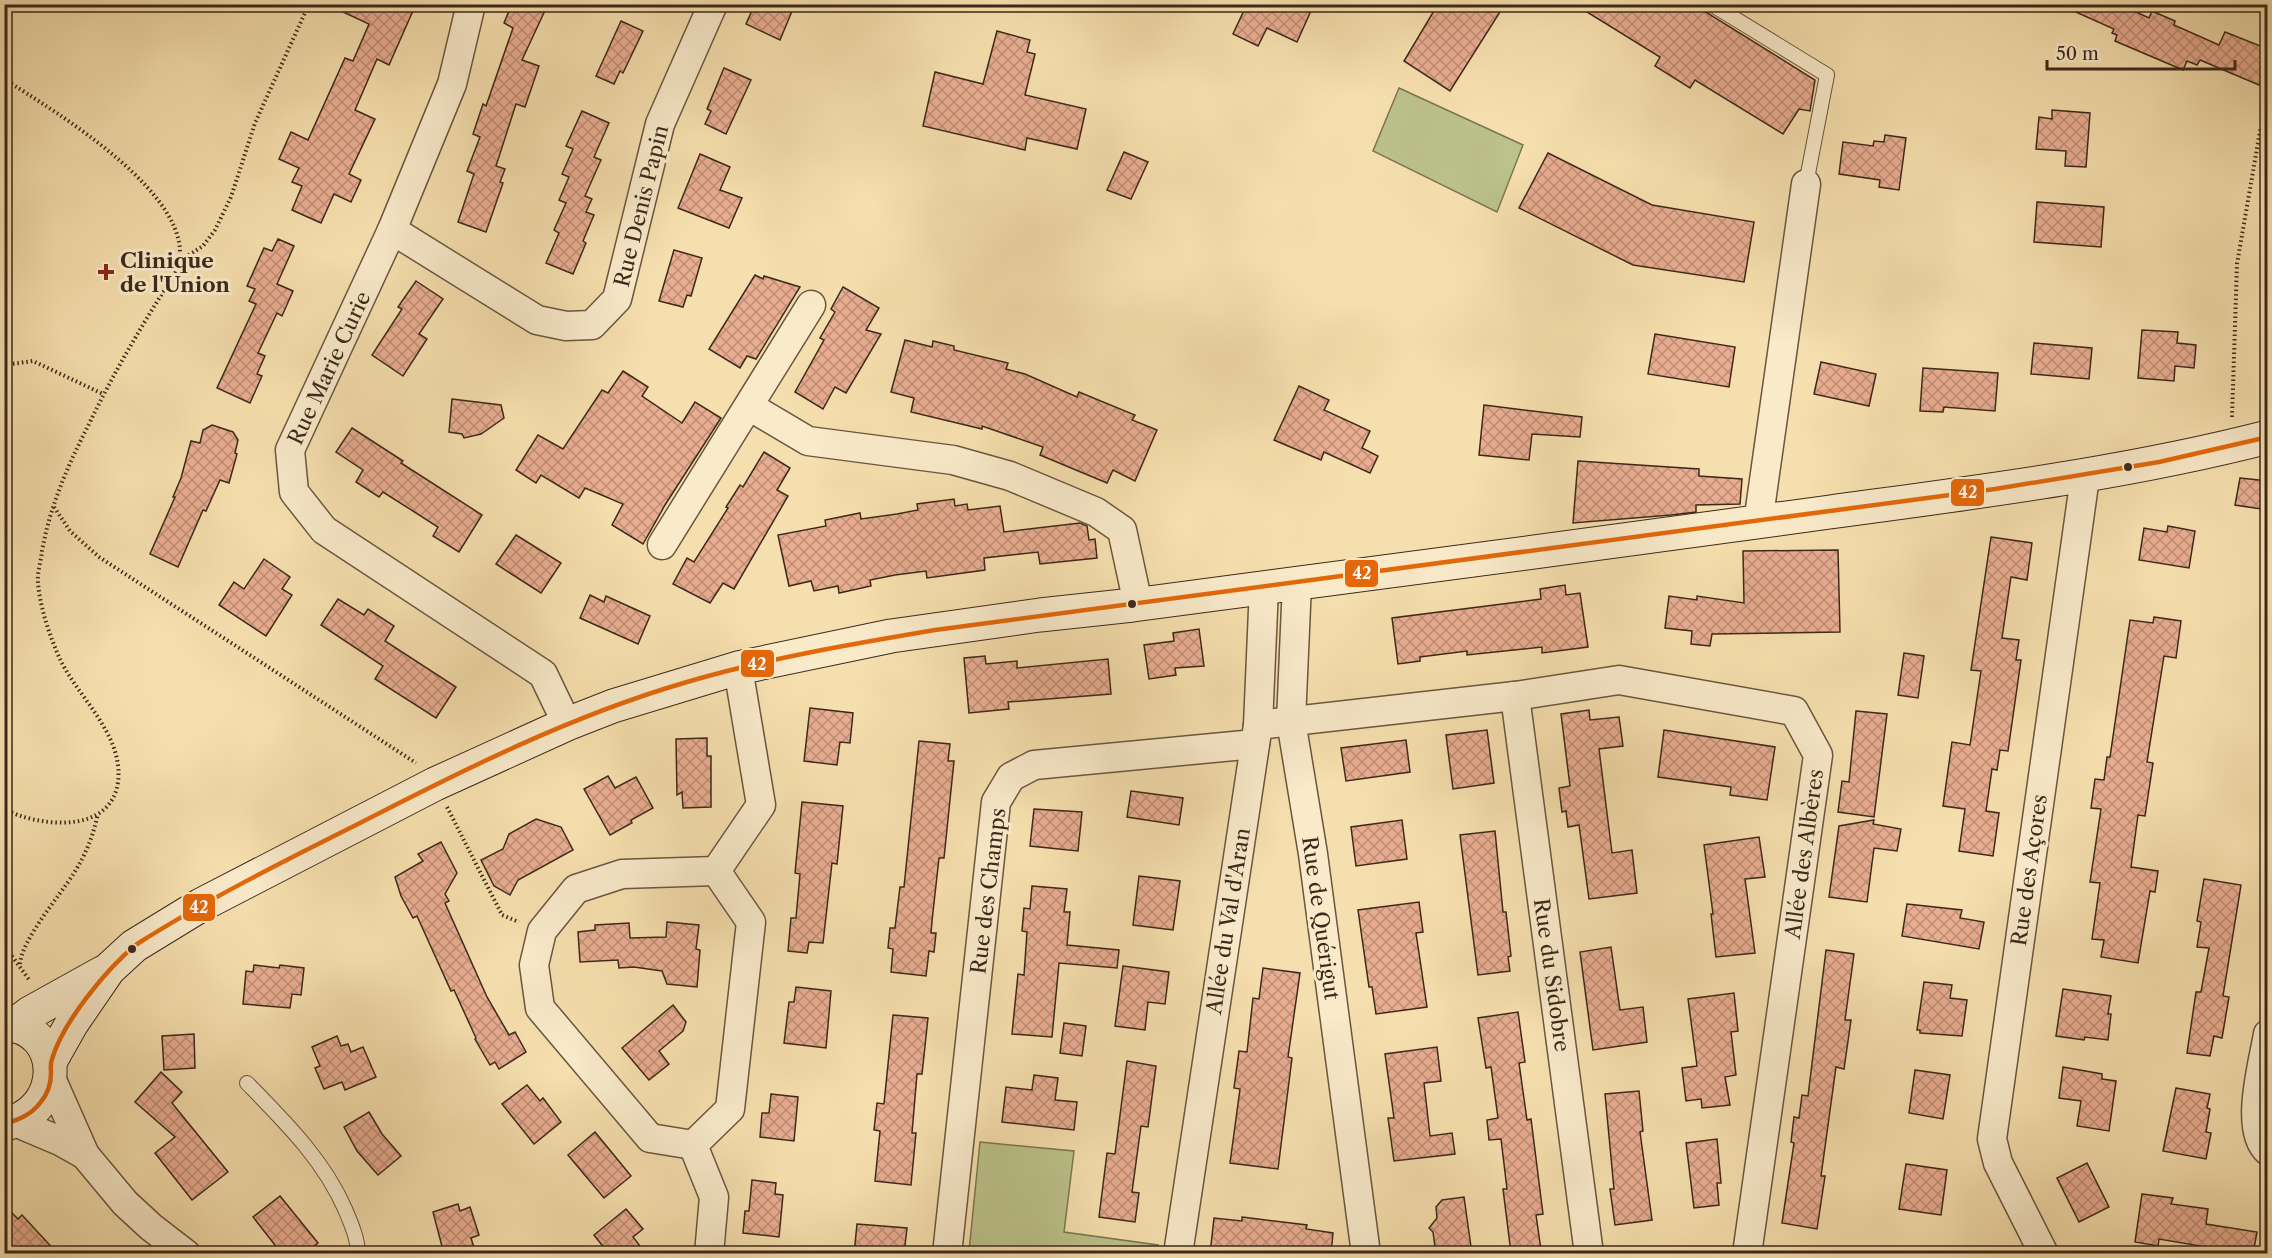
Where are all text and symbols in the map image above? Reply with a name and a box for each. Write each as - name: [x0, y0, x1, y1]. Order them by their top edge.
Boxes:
- scale bar: [2047, 33, 2234, 71]
- text: 50 m: [2056, 43, 2099, 65]
- street label: Rue Denis Papin: [609, 123, 673, 289]
- place label: Clinique de l'Union: [120, 248, 231, 297]
- marker: Clinique de l'Union: [97, 263, 115, 281]
- street label: Rue Marie Curie: [282, 287, 376, 449]
- unlabelled marker: [2122, 461, 2134, 473]
- line badge: 42: [1950, 478, 1985, 507]
- text: 42: [1959, 482, 1977, 502]
- line badge: 42: [1344, 559, 1379, 588]
- text: 42: [1353, 563, 1371, 583]
- unlabelled marker: [1126, 598, 1138, 610]
- line badge: 42: [740, 649, 775, 678]
- text: 42: [748, 654, 766, 674]
- street label: Allée des Albères: [1780, 767, 1828, 942]
- street label: Rue des Açores: [2006, 793, 2052, 947]
- street label: Rue des Champs: [965, 807, 1011, 975]
- street label: Allée du Val d'Aran: [1201, 826, 1255, 1017]
- street label: Rue de Quérigut: [1297, 835, 1345, 1002]
- line badge: 42: [182, 893, 216, 922]
- text: 42: [190, 897, 208, 917]
- street label: Rue du Sidobre: [1529, 897, 1575, 1053]
- unlabelled marker: [126, 943, 138, 955]

